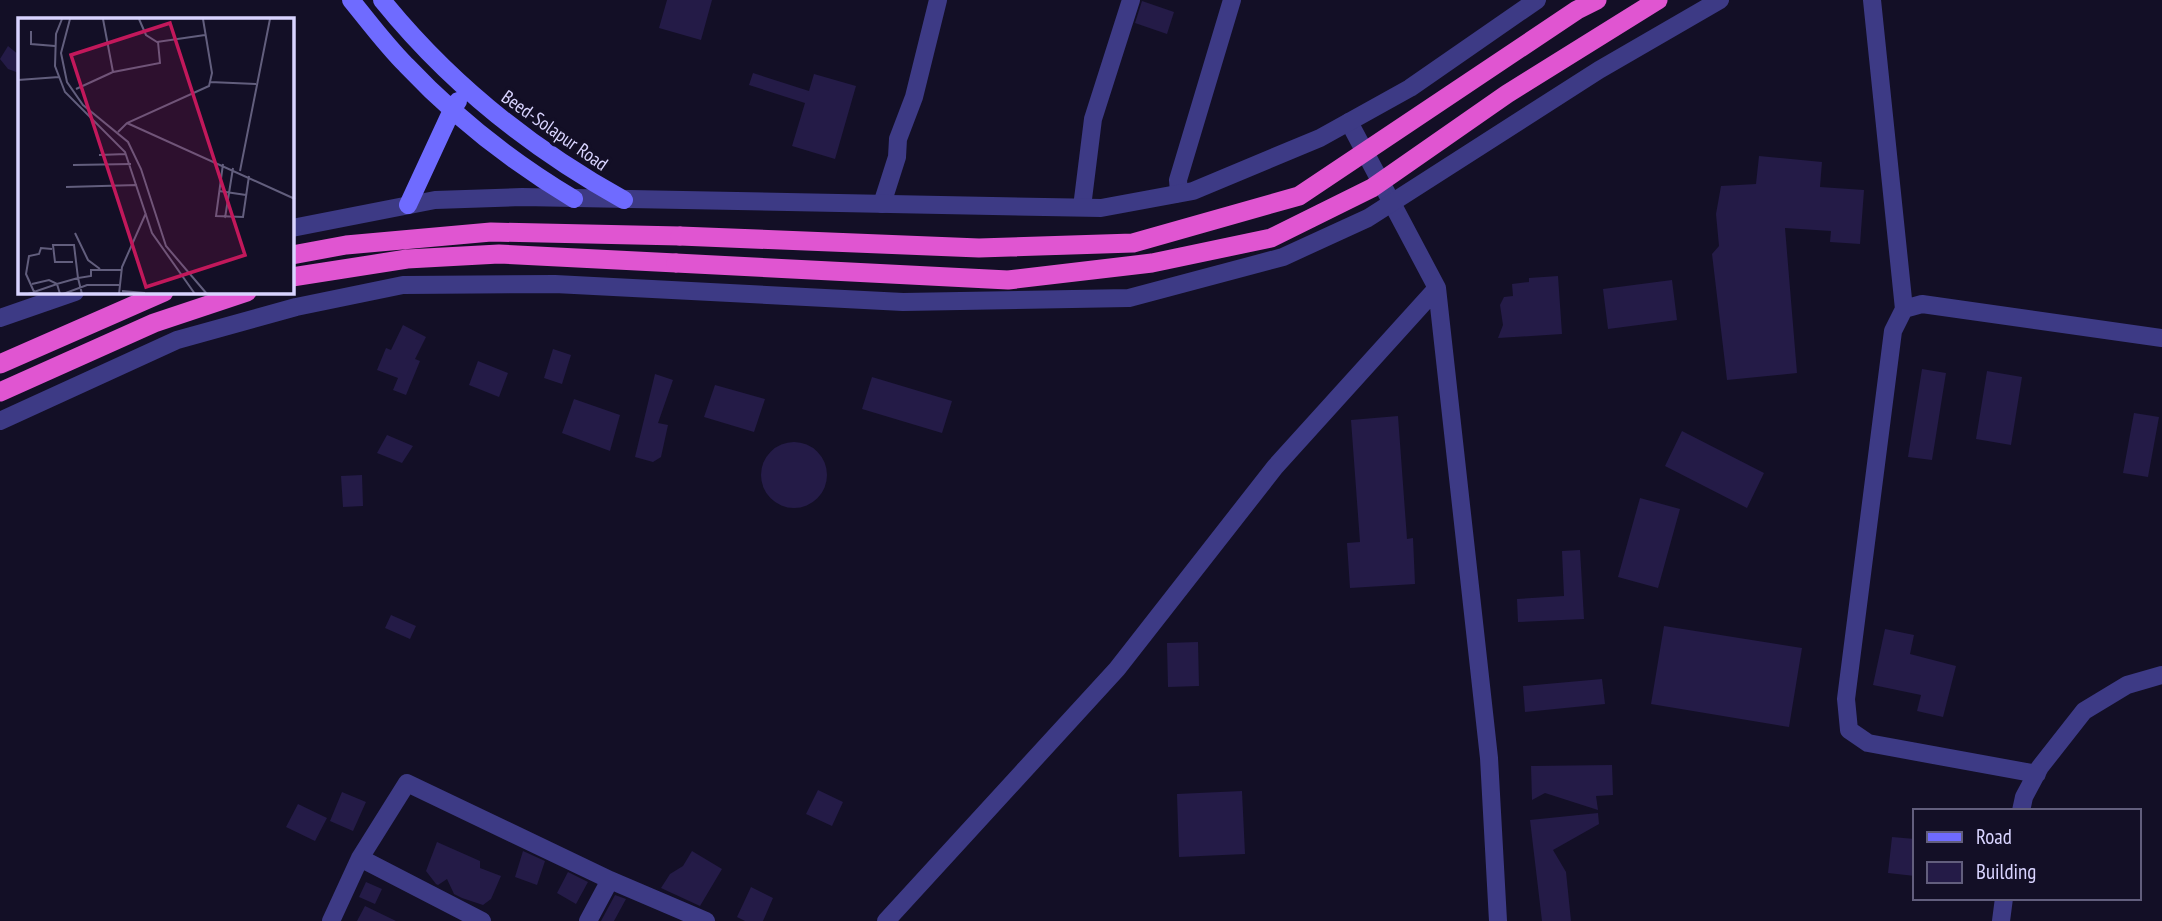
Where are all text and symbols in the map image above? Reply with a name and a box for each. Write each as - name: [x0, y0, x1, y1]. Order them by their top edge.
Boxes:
- inset map: [18, 18, 294, 294]
- street label: Beed-Solapur Road: [497, 84, 613, 176]
- legend: [1913, 809, 2141, 900]
- text: Road: [1976, 823, 2012, 850]
- text: Building: [1976, 858, 2036, 885]

